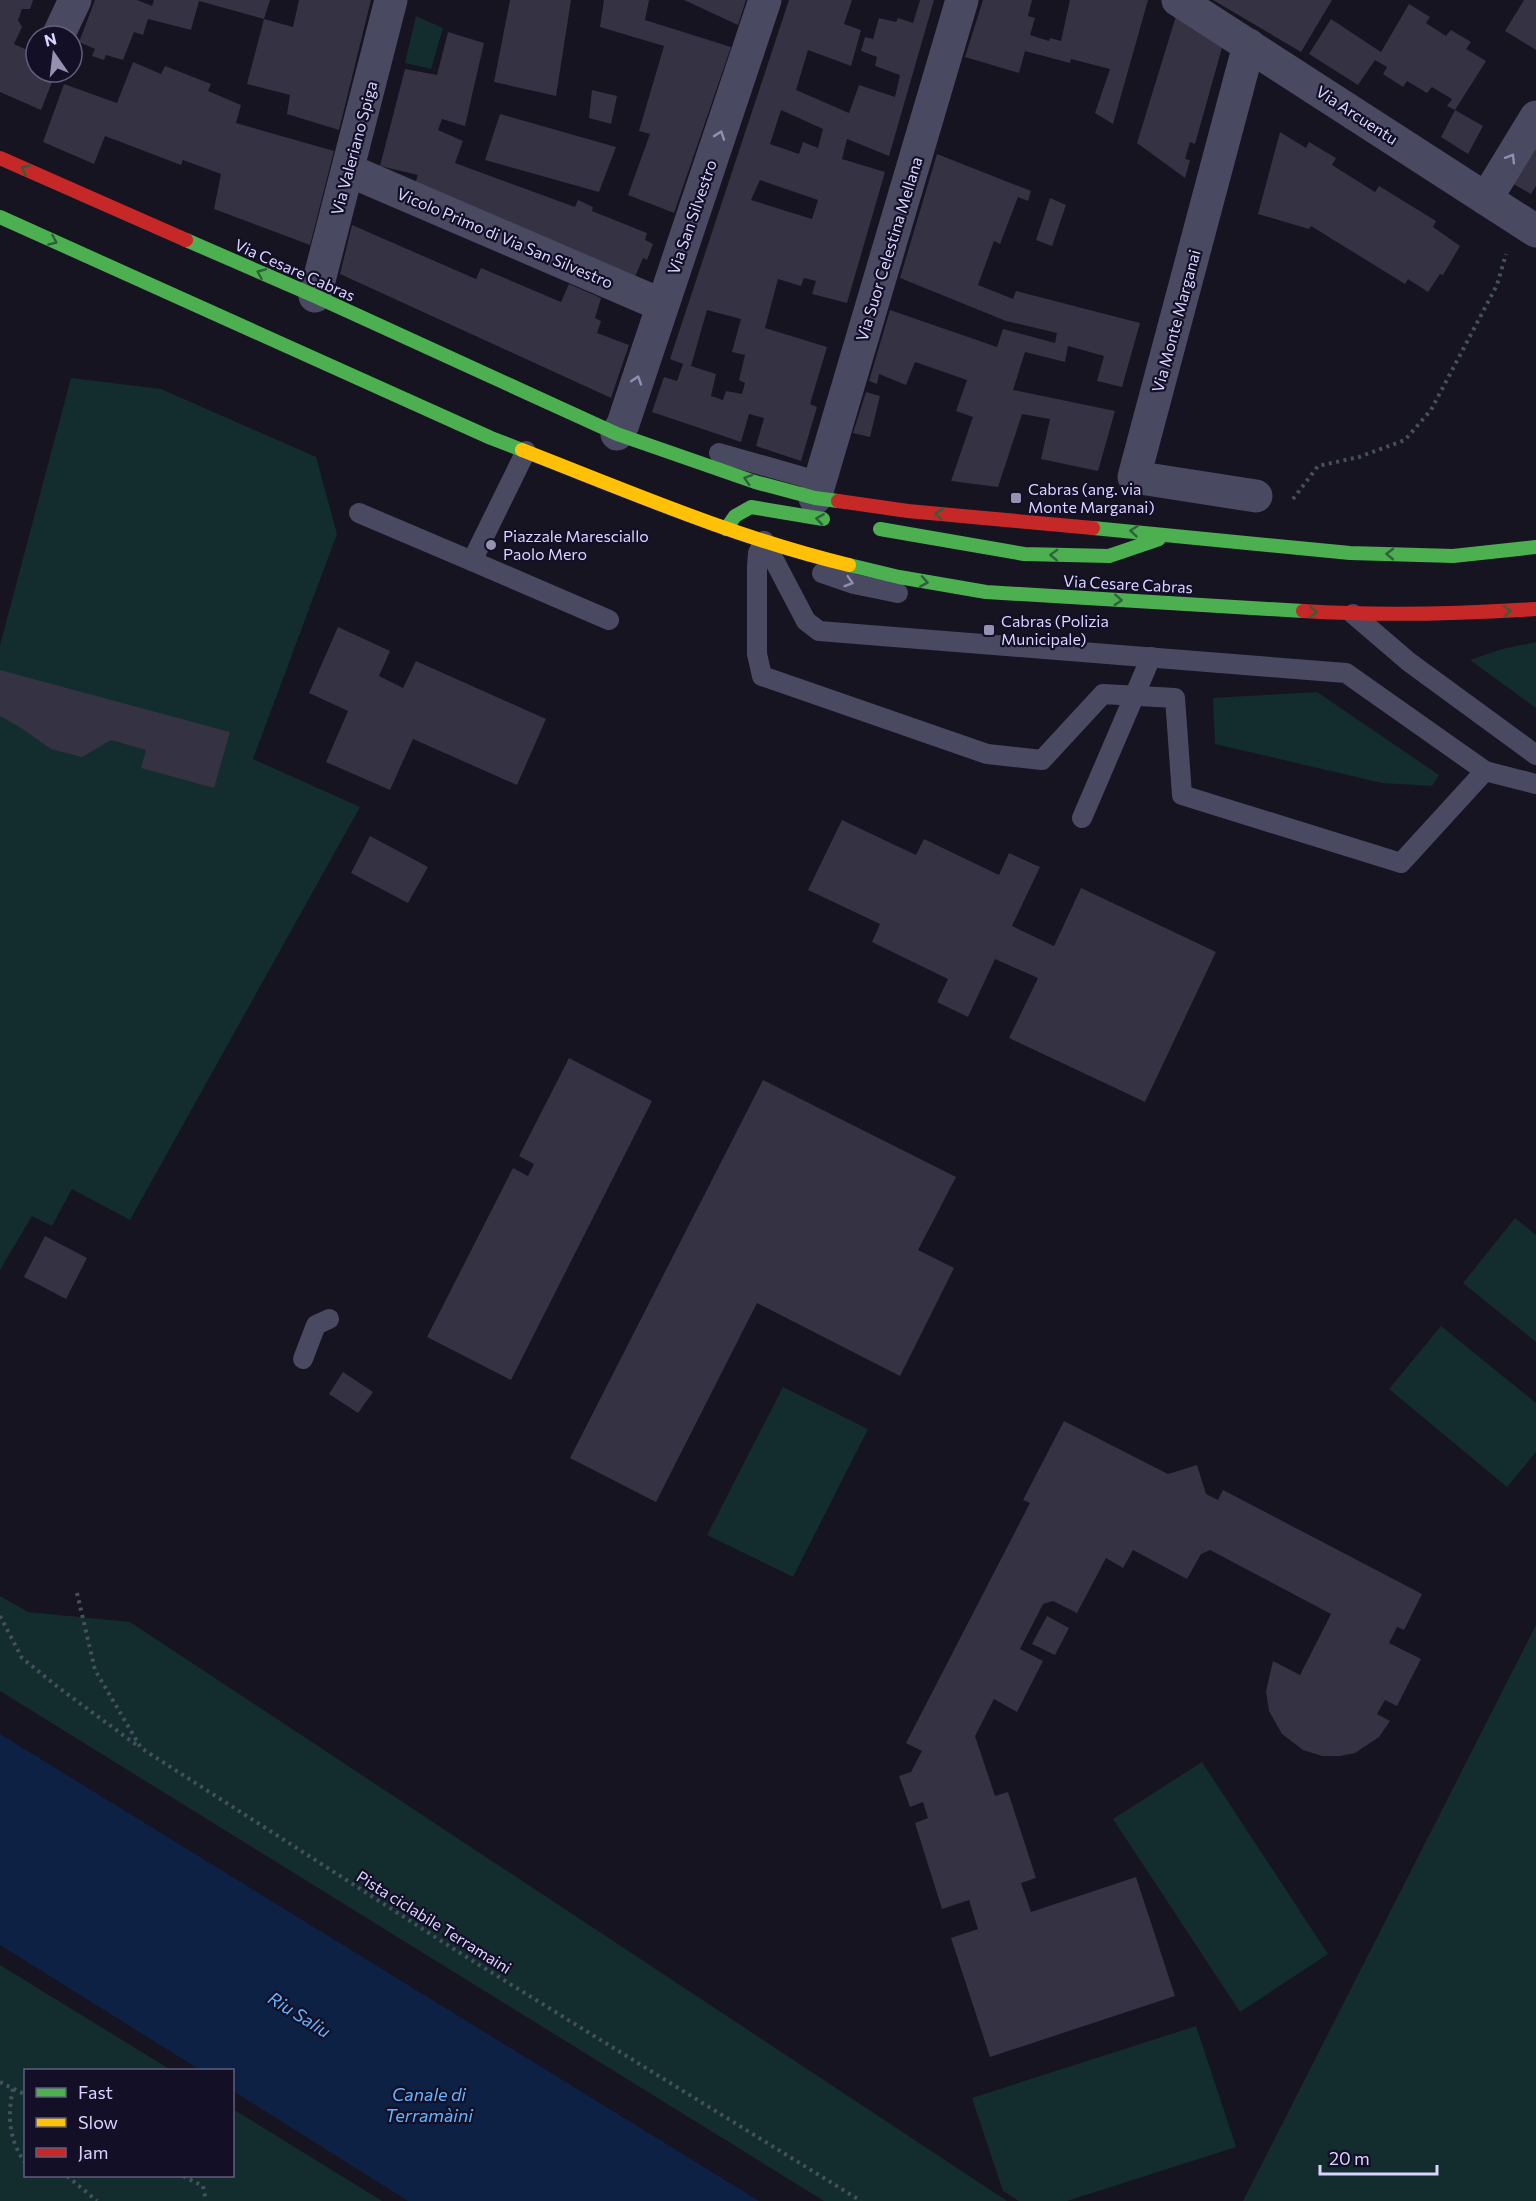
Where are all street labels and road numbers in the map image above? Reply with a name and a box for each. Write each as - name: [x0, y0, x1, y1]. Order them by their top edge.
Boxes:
- street label: Via Valeriano Spiga: [326, 79, 381, 217]
- street label: Via Arcuentu: [1313, 81, 1402, 148]
- street label: Via Suor Celestina Mellana: [851, 154, 926, 343]
- street label: Via San Silvestro: [663, 157, 720, 277]
- street label: Vicolo Primo di Via San Silvestro: [394, 183, 616, 292]
- street label: Via Cesare Cabras: [232, 234, 358, 305]
- street label: Via Monte Marganai: [1147, 247, 1204, 394]
- street label: Via Cesare Cabras: [1063, 571, 1193, 596]
- street label: Pista ciclabile Terramaini: [353, 1866, 515, 1977]

